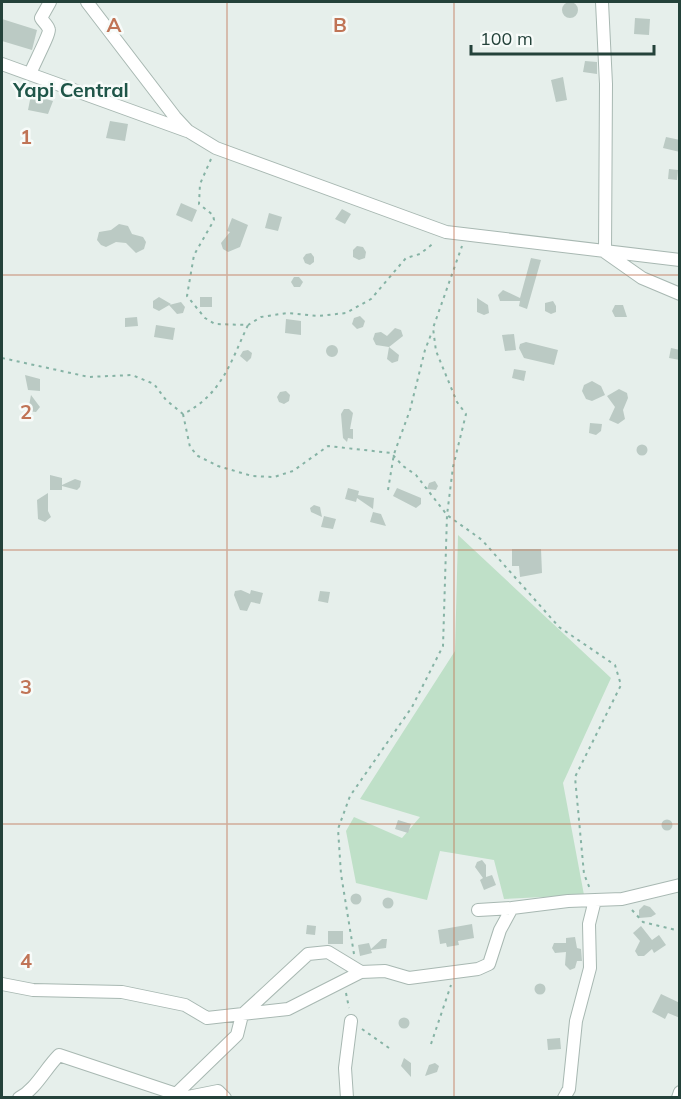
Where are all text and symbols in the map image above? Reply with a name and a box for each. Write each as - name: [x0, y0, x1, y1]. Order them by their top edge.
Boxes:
- text: A: [107, 12, 122, 37]
- text: B: [333, 12, 347, 37]
- scale bar: [471, 18, 654, 56]
- text: 100 m: [480, 27, 533, 50]
- district label: Yapi Central: [12, 77, 129, 102]
- text: 1: [20, 124, 32, 149]
- text: 2: [20, 399, 32, 424]
- text: 3: [20, 674, 32, 699]
- text: 4: [20, 948, 32, 973]

